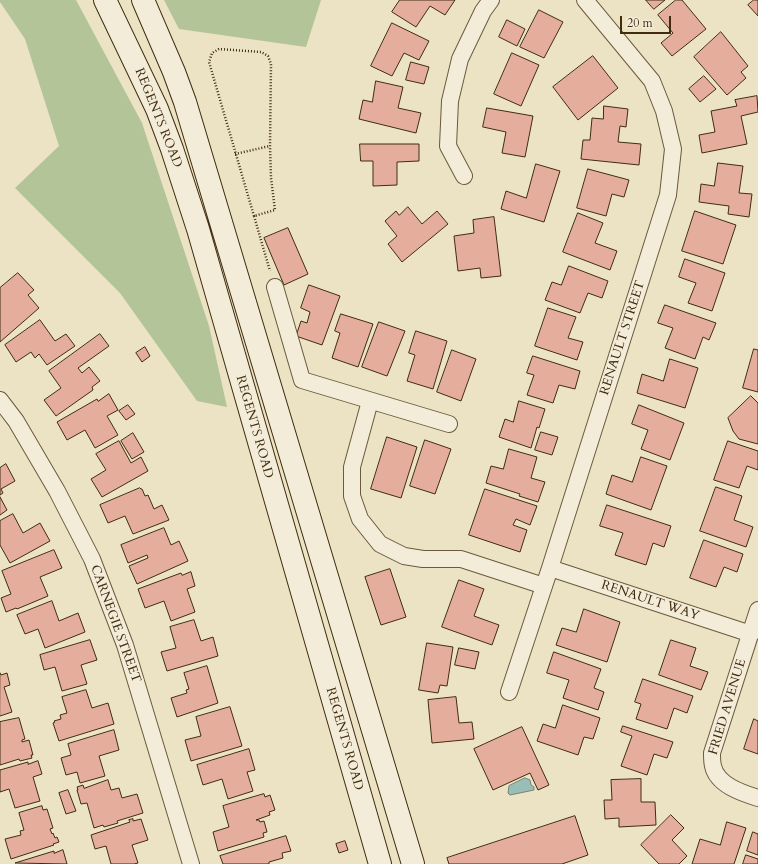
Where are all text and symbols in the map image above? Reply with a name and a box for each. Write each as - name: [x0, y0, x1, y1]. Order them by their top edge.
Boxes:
- scale bar: [622, 8, 673, 34]
- text: 20 m: [627, 15, 653, 31]
- street label: REGENTS ROAD: [131, 66, 185, 170]
- street label: RENAULT STREET: [597, 279, 649, 397]
- street label: REGENTS ROAD: [232, 374, 276, 480]
- street label: CARNEGIE STREET: [86, 563, 144, 685]
- street label: RENAULT WAY: [599, 578, 701, 624]
- street label: FRIED AVENUE: [706, 657, 750, 757]
- street label: REGENTS ROAD: [322, 686, 366, 792]

